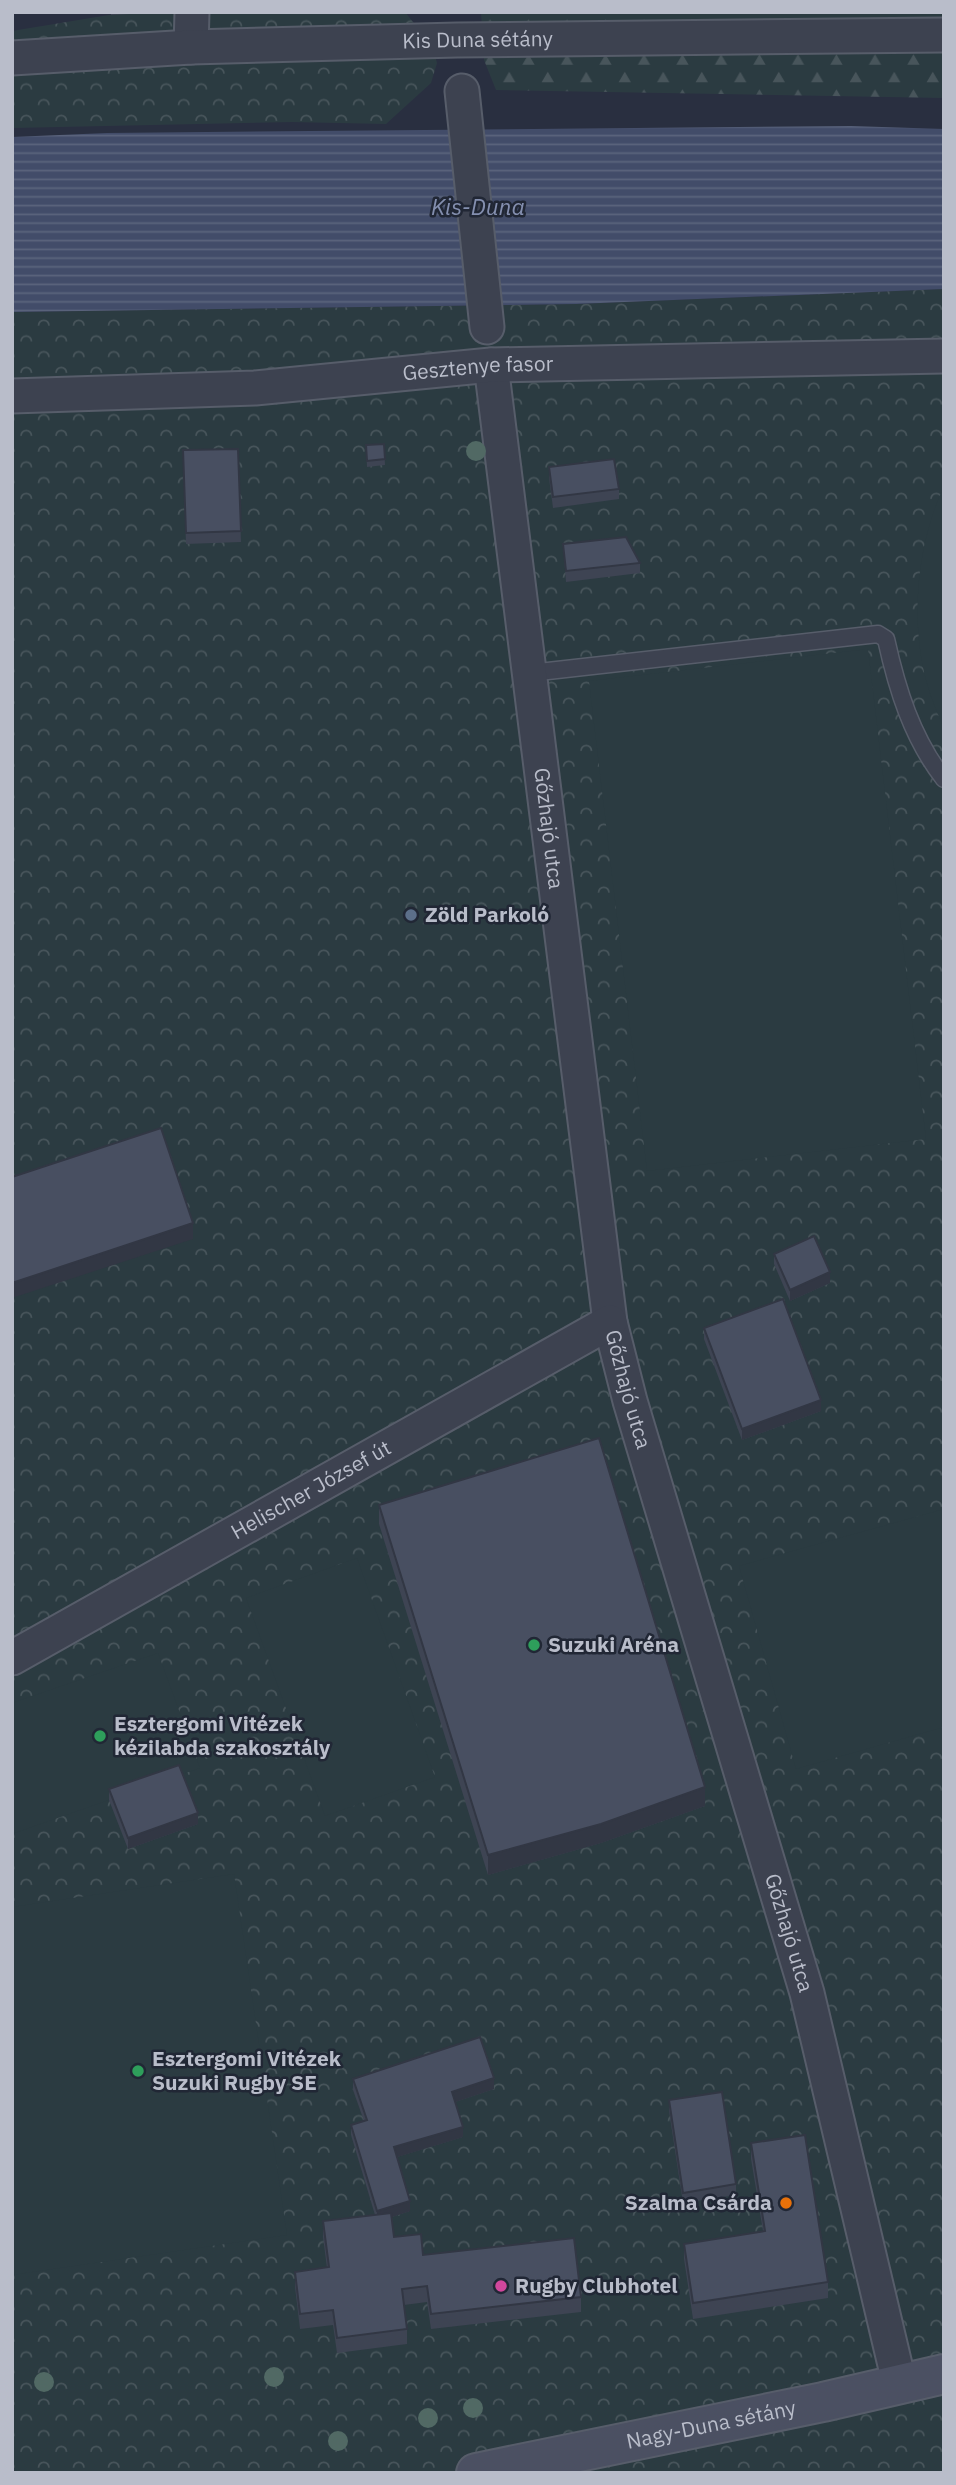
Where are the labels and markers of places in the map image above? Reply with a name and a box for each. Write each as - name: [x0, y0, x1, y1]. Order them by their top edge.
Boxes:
- place label: Zöld Parkoló: [425, 900, 549, 928]
- marker: Zöld Parkoló: [403, 907, 419, 923]
- place label: Suzuki Aréna: [548, 1630, 679, 1658]
- marker: Suzuki Aréna: [526, 1637, 542, 1653]
- place label: Esztergomi Vitézek kézilabda szakosztály: [114, 1709, 331, 1761]
- marker: Esztergomi Vitézek kézilabda szakosztály: [92, 1728, 108, 1744]
- place label: Esztergomi Vitézek Suzuki Rugby SE: [152, 2044, 342, 2096]
- marker: Esztergomi Vitézek Suzuki Rugby SE: [130, 2063, 146, 2079]
- place label: Szalma Csárda: [625, 2188, 772, 2216]
- marker: Szalma Csárda: [778, 2195, 794, 2211]
- place label: Rugby Clubhotel: [515, 2271, 678, 2299]
- marker: Rugby Clubhotel: [493, 2278, 509, 2294]

